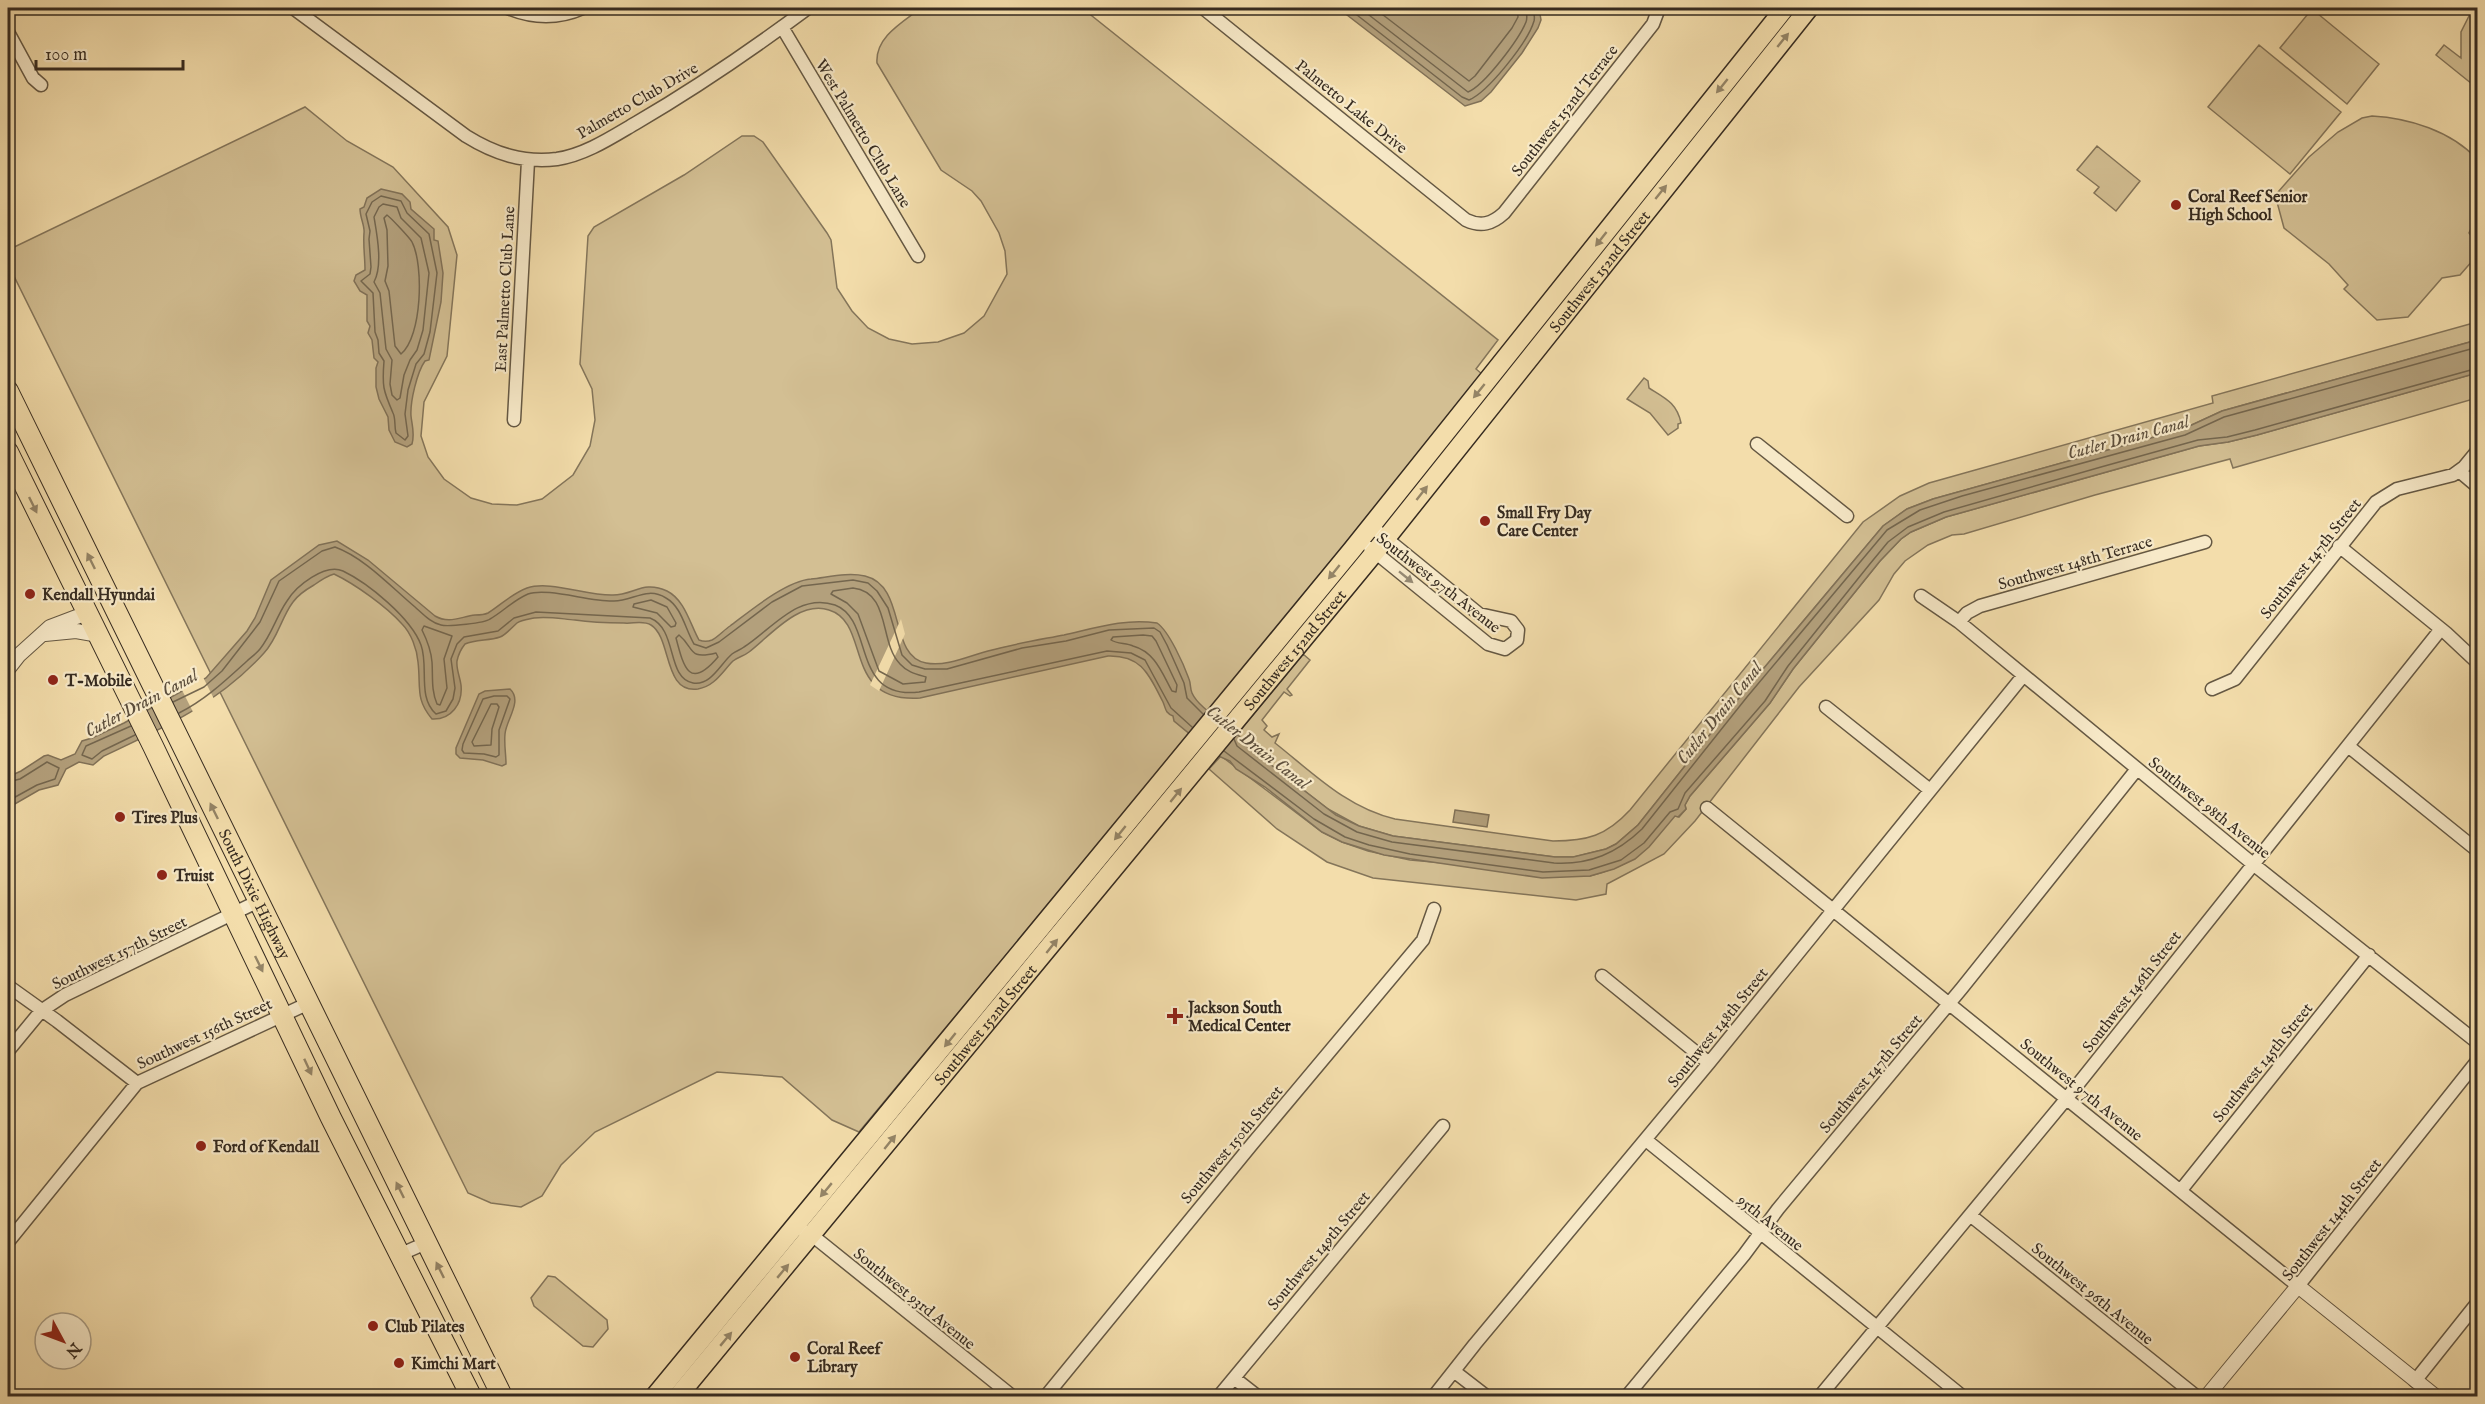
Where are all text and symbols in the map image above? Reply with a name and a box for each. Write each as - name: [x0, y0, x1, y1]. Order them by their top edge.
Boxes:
- one-way arrow: [1776, 32, 1789, 48]
- scale bar: [36, 33, 183, 71]
- street label: Southwest 152nd Terrace: [1508, 41, 1623, 181]
- text: 100 m: [45, 44, 87, 67]
- street label: West Palmetto Club Lane: [810, 56, 915, 212]
- street label: Palmetto Lake Drive: [1291, 56, 1411, 159]
- street label: Palmetto Club Drive: [574, 59, 702, 145]
- one-way arrow: [1716, 78, 1729, 94]
- one-way arrow: [1655, 185, 1667, 200]
- place label: Coral Reef Senior High School: [2188, 188, 2308, 226]
- marker: Coral Reef Senior High School: [2169, 198, 2183, 212]
- street label: East Palmetto Club Lane: [492, 206, 520, 373]
- street label: Southwest 152nd Street: [1546, 207, 1656, 337]
- one-way arrow: [1595, 231, 1607, 246]
- one-way arrow: [1473, 383, 1486, 399]
- water label: Cutler Drain Canal: [2065, 411, 2193, 466]
- one-way arrow: [1416, 485, 1429, 501]
- street label: Southwest 147th Street: [2257, 495, 2367, 624]
- one-way arrow: [29, 496, 38, 513]
- place label: Small Fry Day Care Center: [1497, 504, 1593, 542]
- marker: Small Fry Day Care Center: [1478, 514, 1492, 528]
- street label: Southwest 97th Avenue: [1372, 529, 1504, 638]
- street label: Southwest 148th Terrace: [1996, 532, 2155, 595]
- one-way arrow: [86, 552, 95, 569]
- one-way arrow: [1328, 564, 1341, 580]
- one-way arrow: [1398, 570, 1413, 582]
- place label: Kendall Hyundai: [42, 586, 156, 606]
- street label: Southwest 152nd Street: [1240, 586, 1352, 715]
- marker: Kendall Hyundai: [23, 587, 37, 601]
- water label: Cutler Drain Canal: [1672, 657, 1769, 770]
- water label: Cutler Drain Canal: [81, 664, 204, 744]
- place label: T-Mobile: [64, 672, 133, 692]
- marker: T-Mobile: [46, 673, 60, 687]
- water label: Cutler Drain Canal: [1201, 701, 1315, 797]
- street label: Southwest 98th Avenue: [2144, 753, 2274, 864]
- one-way arrow: [1169, 787, 1182, 803]
- one-way arrow: [210, 802, 219, 819]
- place label: Tires Plus: [131, 809, 198, 829]
- marker: Tires Plus: [113, 810, 127, 824]
- one-way arrow: [1113, 825, 1126, 841]
- street label: South Dixie Highway: [213, 826, 294, 963]
- place label: Truist: [173, 867, 215, 887]
- marker: Truist: [155, 868, 169, 882]
- street label: Southwest 157th Street: [49, 912, 191, 995]
- street label: Southwest 146th Street: [2079, 927, 2187, 1057]
- one-way arrow: [1045, 938, 1058, 953]
- one-way arrow: [254, 955, 263, 972]
- street label: Southwest 152nd Street: [931, 961, 1043, 1090]
- street label: Southwest 148th Street: [1664, 964, 1773, 1092]
- street label: Southwest 156th Street: [134, 994, 276, 1075]
- place label: Jackson South Medical Center: [1186, 999, 1291, 1037]
- street label: Southwest 145th Street: [2209, 999, 2318, 1127]
- marker: Jackson South Medical Center: [1166, 1007, 1184, 1025]
- street label: Southwest 147th Street: [1816, 1010, 1927, 1138]
- one-way arrow: [943, 1032, 956, 1048]
- street label: Southwest 97th Avenue: [2015, 1035, 2146, 1146]
- one-way arrow: [304, 1059, 313, 1076]
- street label: Southwest 150th Street: [1177, 1082, 1288, 1208]
- one-way arrow: [883, 1135, 896, 1150]
- place label: Ford of Kendall: [213, 1138, 320, 1158]
- marker: Ford of Kendall: [194, 1139, 208, 1153]
- street label: Southwest 144th Street: [2278, 1155, 2387, 1286]
- one-way arrow: [396, 1182, 405, 1199]
- one-way arrow: [819, 1182, 832, 1198]
- street label: Southwest 149th Street: [1264, 1187, 1375, 1315]
- street label: 95th Avenue: [1732, 1190, 1807, 1256]
- street label: Southwest 96th Avenue: [2027, 1239, 2157, 1350]
- street label: Southwest 93rd Avenue: [849, 1244, 979, 1355]
- one-way arrow: [435, 1262, 444, 1279]
- one-way arrow: [776, 1264, 789, 1279]
- north arrow: [33, 1311, 93, 1371]
- place label: Club Pilates: [385, 1318, 465, 1338]
- marker: Club Pilates: [366, 1319, 380, 1333]
- one-way arrow: [719, 1332, 732, 1347]
- text: N: [61, 1337, 86, 1361]
- place label: Coral Reef Library: [807, 1340, 883, 1378]
- marker: Coral Reef Library: [788, 1350, 802, 1364]
- place label: Kimchi Mart: [411, 1355, 496, 1375]
- marker: Kimchi Mart: [392, 1356, 406, 1370]

